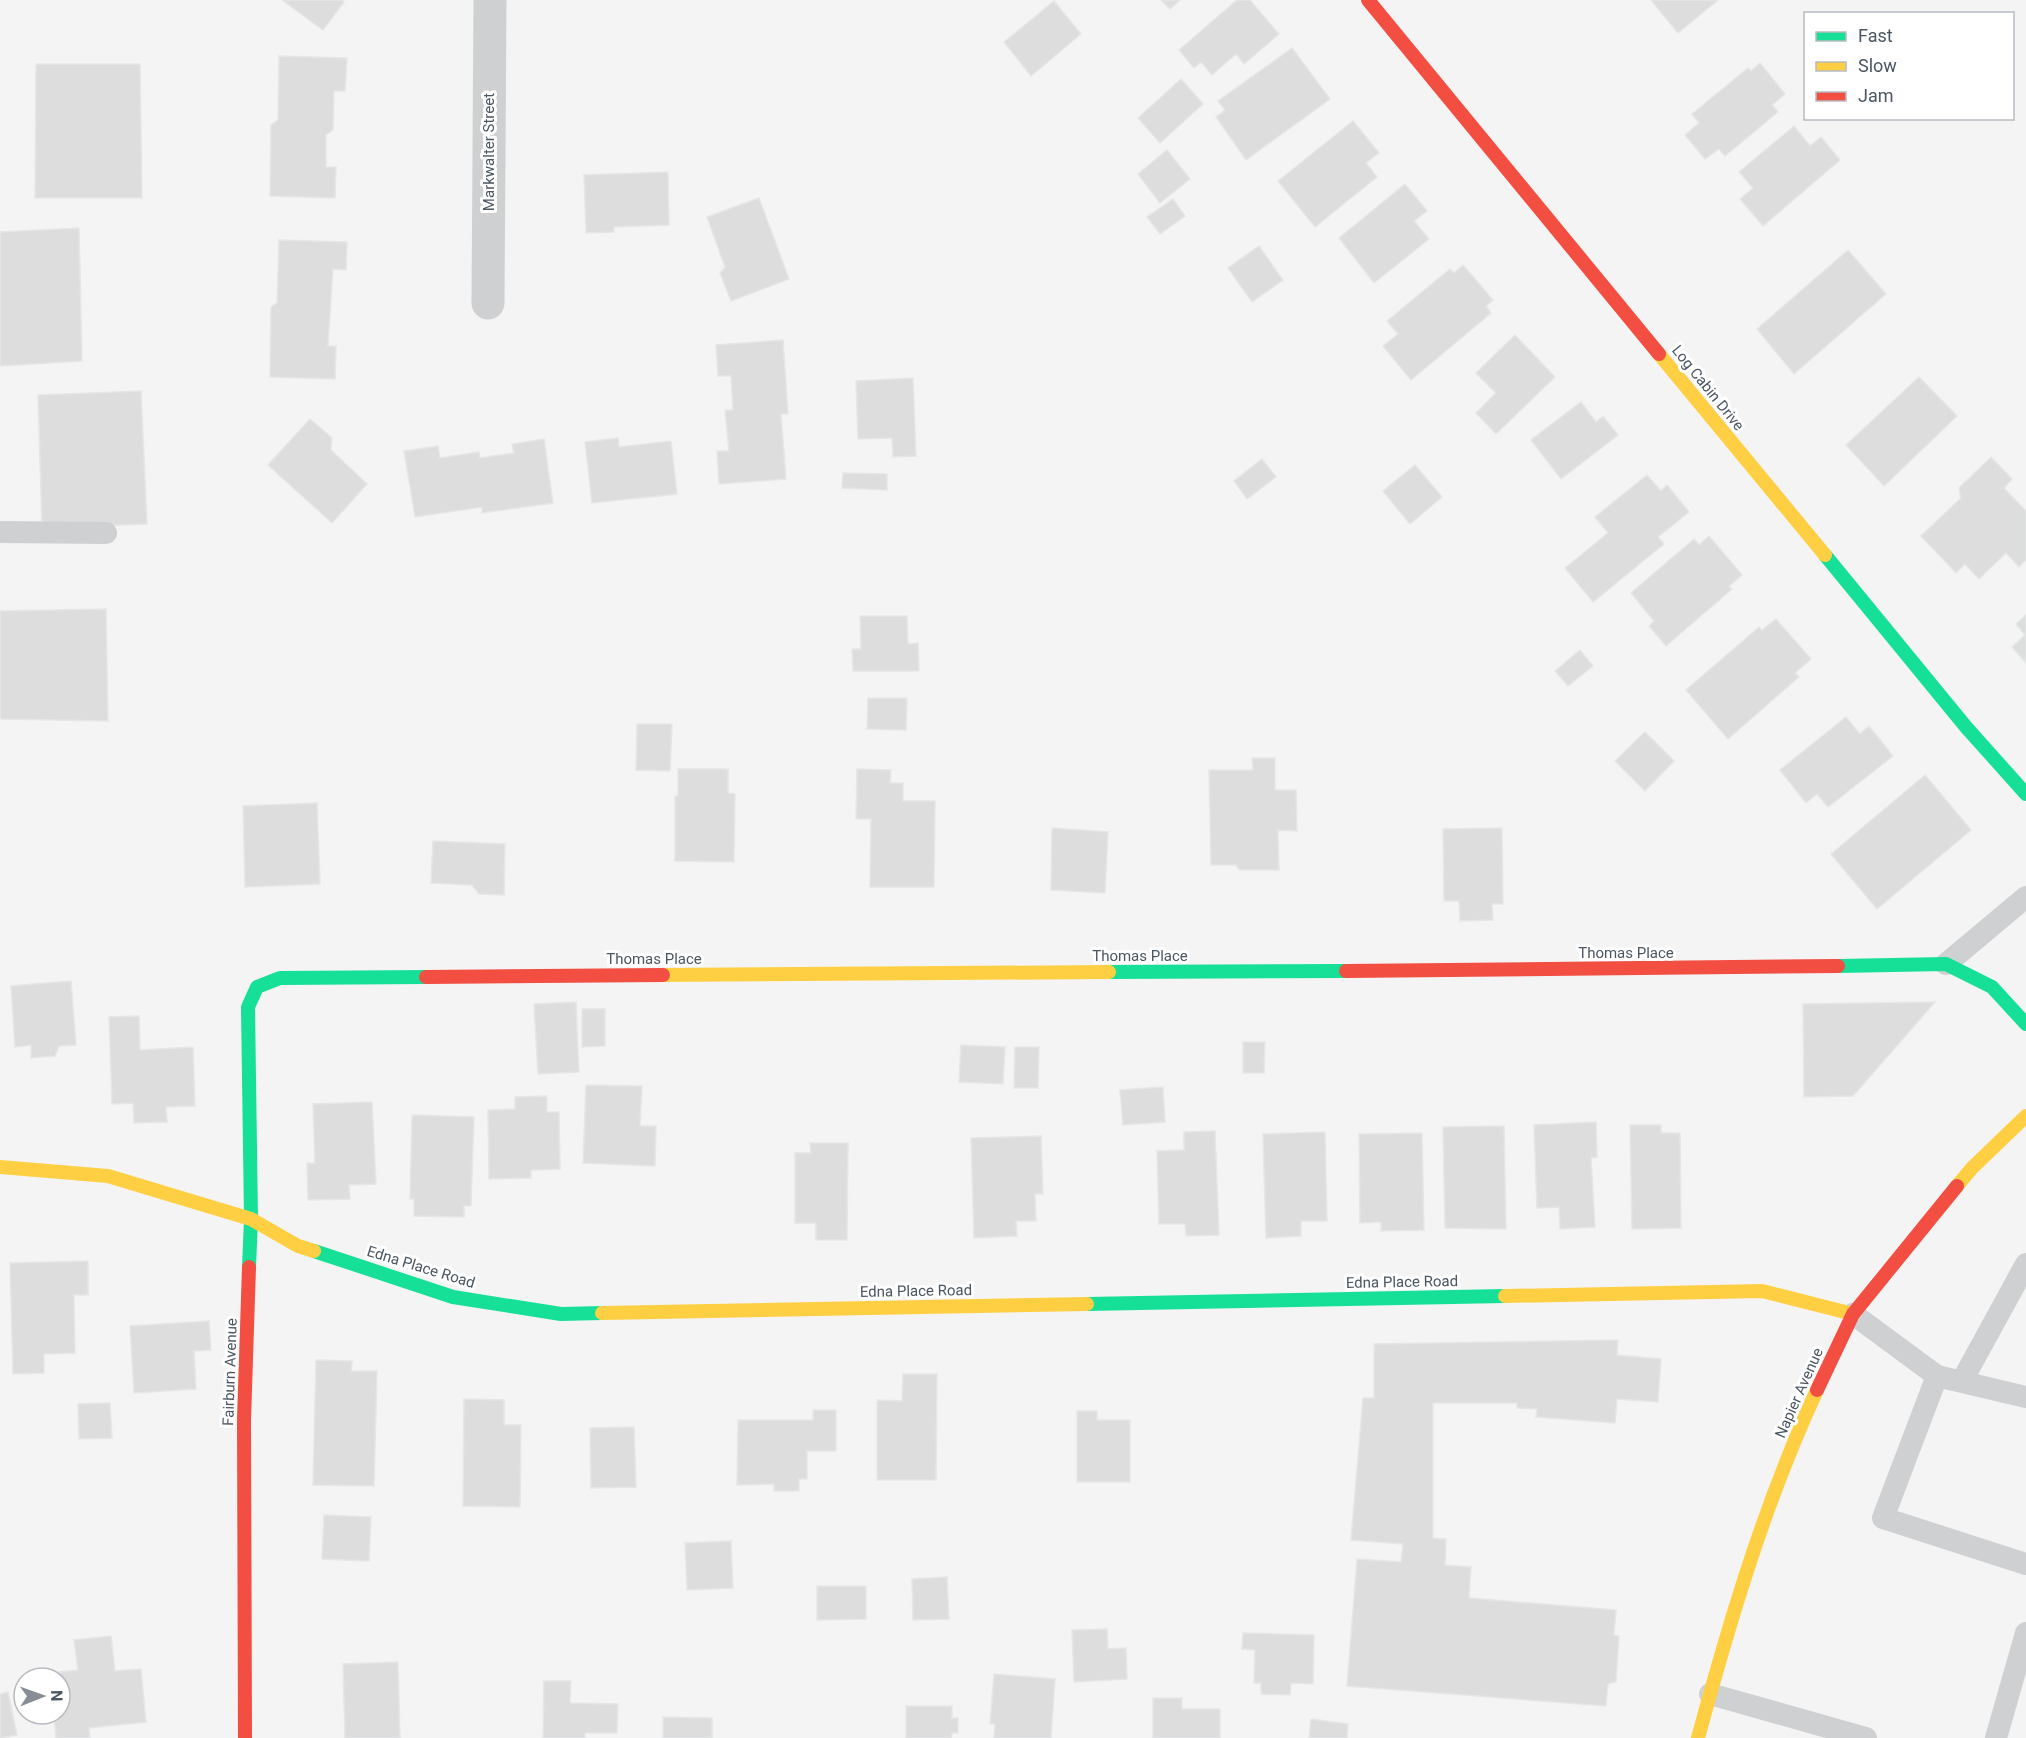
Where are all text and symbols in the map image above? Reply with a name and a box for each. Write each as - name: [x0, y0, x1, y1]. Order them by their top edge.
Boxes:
- legend: [1804, 12, 2014, 120]
- text: Fast: [1858, 25, 1893, 46]
- text: Slow: [1858, 55, 1897, 76]
- text: Jam: [1858, 85, 1894, 106]
- street label: Markwalter Street: [480, 93, 498, 211]
- street label: Log Cabin Drive: [1668, 342, 1748, 434]
- street label: Thomas Place: [1578, 944, 1674, 962]
- street label: Thomas Place: [1092, 947, 1188, 965]
- street label: Thomas Place: [606, 950, 702, 968]
- street label: Edna Place Road: [365, 1242, 477, 1292]
- street label: Edna Place Road: [1346, 1272, 1458, 1292]
- street label: Edna Place Road: [860, 1281, 972, 1301]
- street label: Fairburn Avenue: [219, 1318, 241, 1426]
- street label: Napier Avenue: [1771, 1345, 1827, 1441]
- north arrow: [12, 1666, 72, 1726]
- text: N: [47, 1690, 66, 1702]

